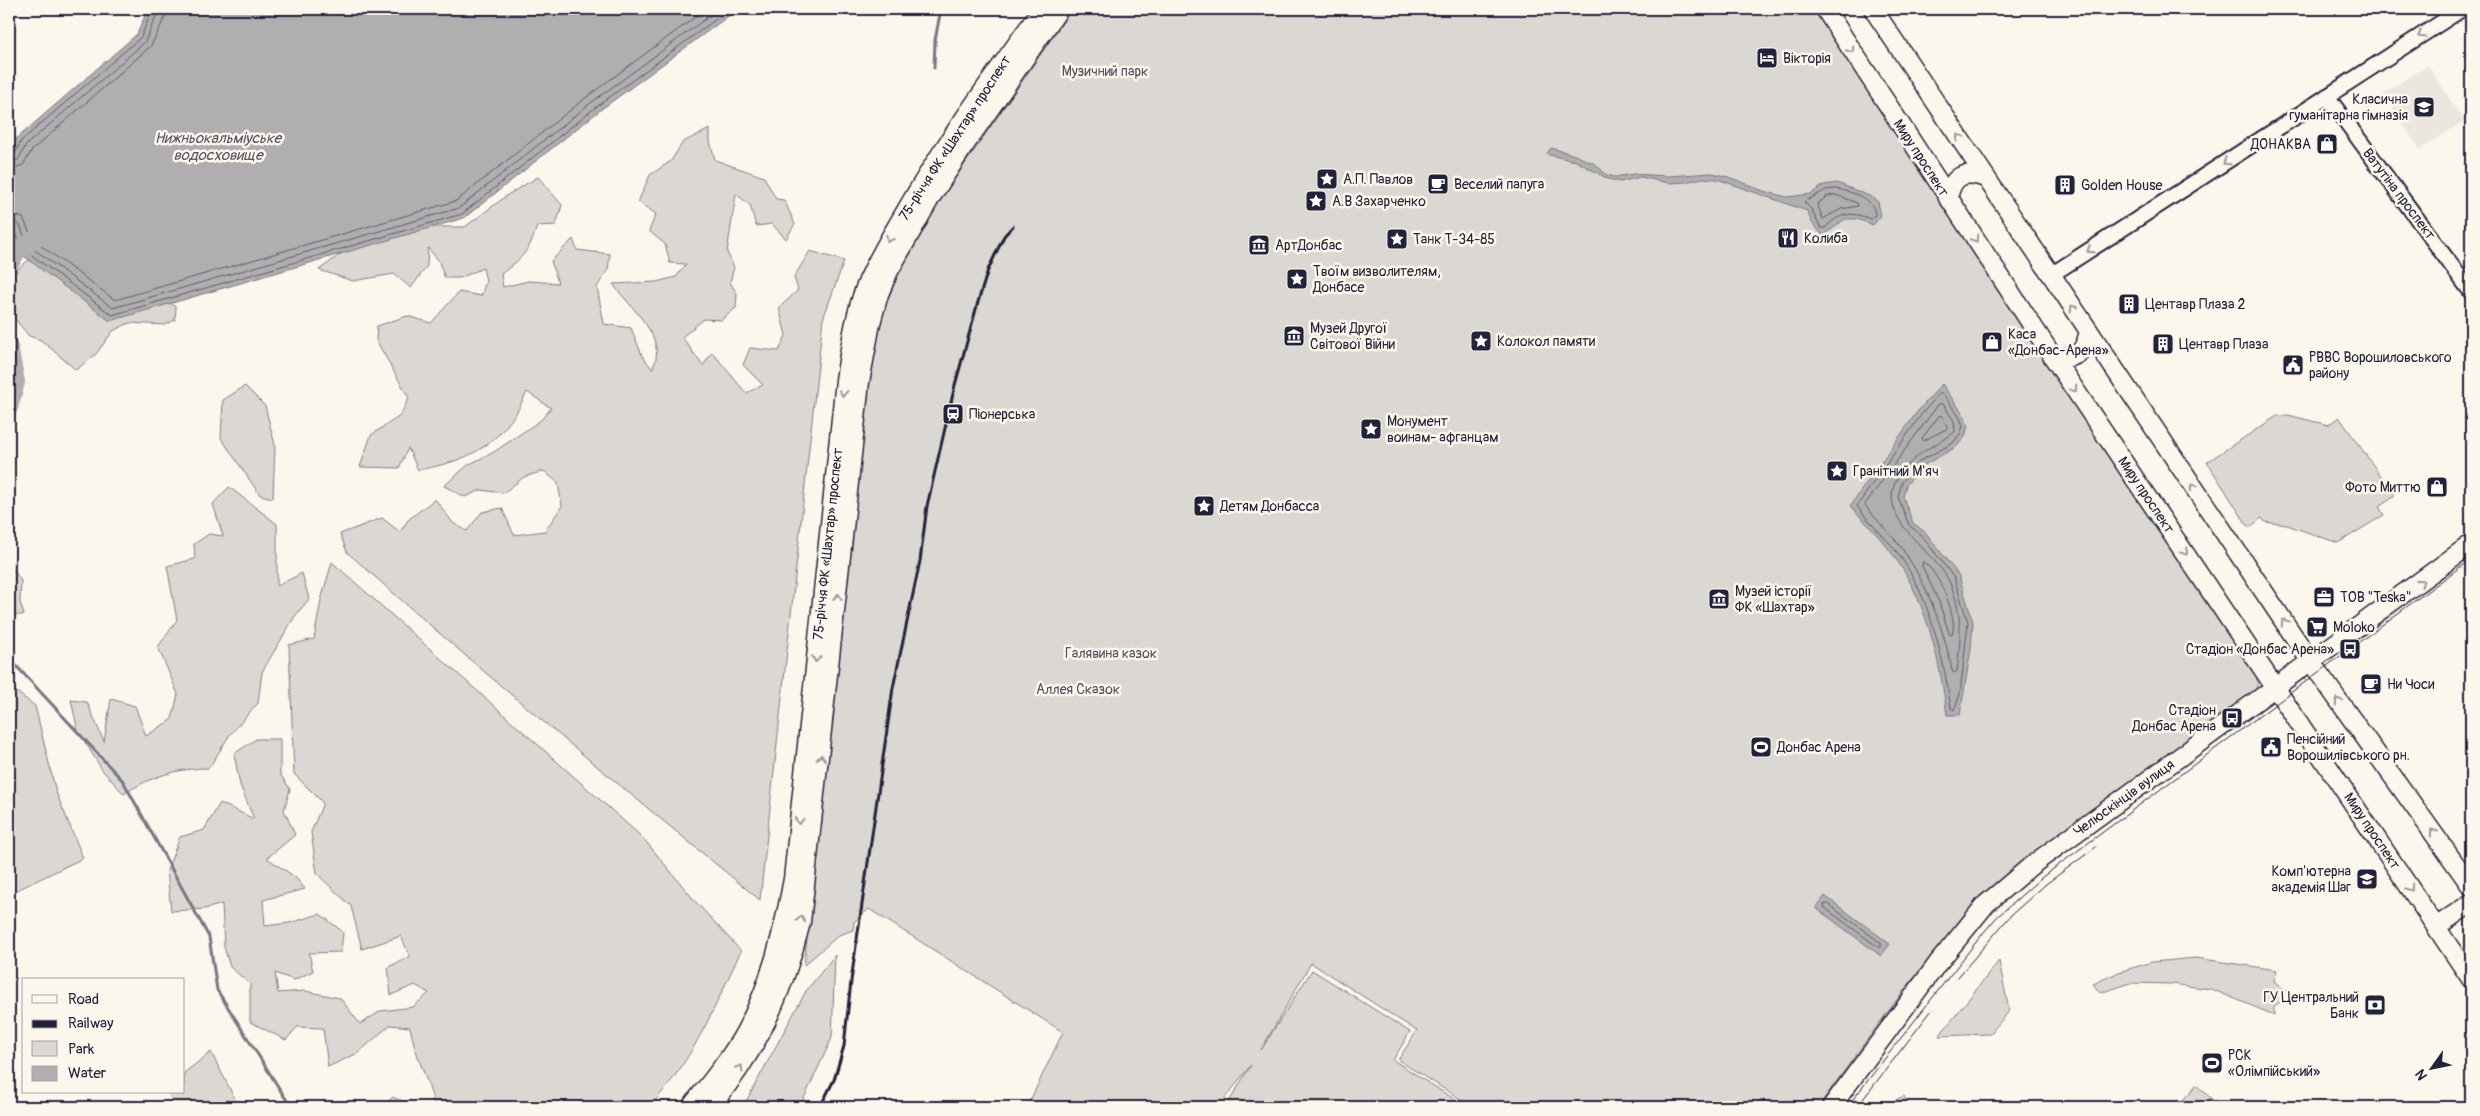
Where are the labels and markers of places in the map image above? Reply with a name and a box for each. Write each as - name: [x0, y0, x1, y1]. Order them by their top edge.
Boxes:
- hotel icon: Вікторія: [1755, 46, 1779, 70]
- place label: Вікторія: [1783, 50, 1831, 67]
- place label: Класична гуманітарна гімназія: [2290, 91, 2408, 124]
- school or university icon: Класична гуманітарна гімназія: [2412, 95, 2436, 119]
- shop icon: ДОНАКВА: [2315, 132, 2339, 156]
- place label: ДОНАКВА: [2250, 136, 2311, 153]
- place icon: А.П. Павлов: [1315, 167, 1339, 191]
- place label: А.П. Павлов: [1343, 171, 1413, 188]
- cafe icon: Веселий папуга: [1426, 172, 1450, 196]
- building icon: Golden House: [2053, 173, 2077, 197]
- place label: Веселий папуга: [1454, 176, 1544, 193]
- place label: Golden House: [2081, 177, 2162, 194]
- place icon: А.В Захарченко: [1304, 189, 1328, 213]
- place label: А.В Захарченко: [1332, 193, 1426, 210]
- restaurant icon: Колиба: [1776, 226, 1800, 250]
- place icon: Танк Т-34-85: [1385, 227, 1409, 251]
- place label: Колиба: [1804, 230, 1848, 247]
- place label: Танк Т-34-85: [1413, 231, 1495, 248]
- museum icon: АртДонбас: [1247, 233, 1271, 257]
- place label: АртДонбас: [1275, 237, 1342, 254]
- place label: Твоїм визволителям, Донбасе: [1312, 263, 1441, 296]
- place icon: Твоїм визволителям, Донбасе: [1285, 267, 1309, 291]
- building icon: Центавр Плаза 2: [2117, 292, 2141, 316]
- place label: Центавр Плаза 2: [2145, 296, 2245, 313]
- place label: Музей Другої Світової Війни: [1310, 320, 1395, 353]
- museum icon: Музей Другої Світової Війни: [1282, 324, 1306, 348]
- place label: Каса «Донбас-Арена»: [2008, 326, 2109, 359]
- place icon: Колокол памяти: [1469, 329, 1493, 353]
- shop icon: Каса «Донбас-Арена»: [1980, 330, 2004, 354]
- building icon: Центавр Плаза: [2151, 332, 2175, 356]
- place label: Колокол памяти: [1497, 333, 1595, 350]
- place label: Центавр Плаза: [2179, 336, 2268, 353]
- place label: РВВС Ворошиловського району: [2309, 349, 2452, 382]
- public building icon: РВВС Ворошиловського району: [2281, 353, 2305, 377]
- station icon: Піонерська: [941, 402, 965, 426]
- place label: Піонерська: [969, 406, 1035, 423]
- place label: Монумент воинам- афганцам: [1387, 413, 1499, 446]
- place icon: Монумент воинам- афганцам: [1359, 417, 1383, 441]
- place icon: Гранітний М'яч: [1825, 459, 1849, 483]
- place label: Гранітний М'яч: [1853, 463, 1939, 480]
- shop icon: Фото Миттю: [2425, 475, 2449, 499]
- place label: Фото Миттю: [2345, 479, 2421, 496]
- place icon: Детям Донбасса: [1192, 494, 1216, 518]
- place label: Детям Донбасса: [1219, 498, 1319, 515]
- place label: Музей історії ФК «Шахтар»: [1735, 583, 1815, 616]
- office icon: ТОВ "Teska": [2312, 585, 2336, 609]
- museum icon: Музей історії ФК «Шахтар»: [1707, 587, 1731, 611]
- place label: ТОВ "Teska": [2340, 589, 2411, 606]
- supermarket icon: Moloko: [2305, 615, 2329, 639]
- place label: Moloko: [2333, 619, 2375, 636]
- bus stop icon: Стадіон «Донбас Арена»: [2338, 637, 2362, 661]
- place label: Стадіон «Донбас Арена»: [2186, 641, 2334, 658]
- cafe icon: Ни Чоси: [2359, 672, 2383, 696]
- place label: Ни Чоси: [2387, 676, 2434, 693]
- place label: Стадіон Донбас Арена: [2131, 702, 2216, 735]
- bus stop icon: Стадіон Донбас Арена: [2220, 706, 2244, 730]
- place label: Пенсійний Ворошилівського рн.: [2287, 731, 2410, 764]
- sports icon: Донбас Арена: [1749, 735, 1773, 759]
- public building icon: Пенсійний Ворошилівського рн.: [2259, 735, 2283, 759]
- place label: Донбас Арена: [1776, 739, 1861, 756]
- place label: Комп'ютерна академія Шаг: [2271, 863, 2351, 896]
- school or university icon: Комп'ютерна академія Шаг: [2355, 867, 2379, 891]
- place label: ГУ Центральний Банк: [2263, 989, 2359, 1022]
- bank icon: ГУ Центральний Банк: [2363, 993, 2387, 1017]
- place label: РСК «Олімпійський»: [2228, 1047, 2320, 1080]
- sports icon: РСК «Олімпійський»: [2200, 1051, 2224, 1075]

